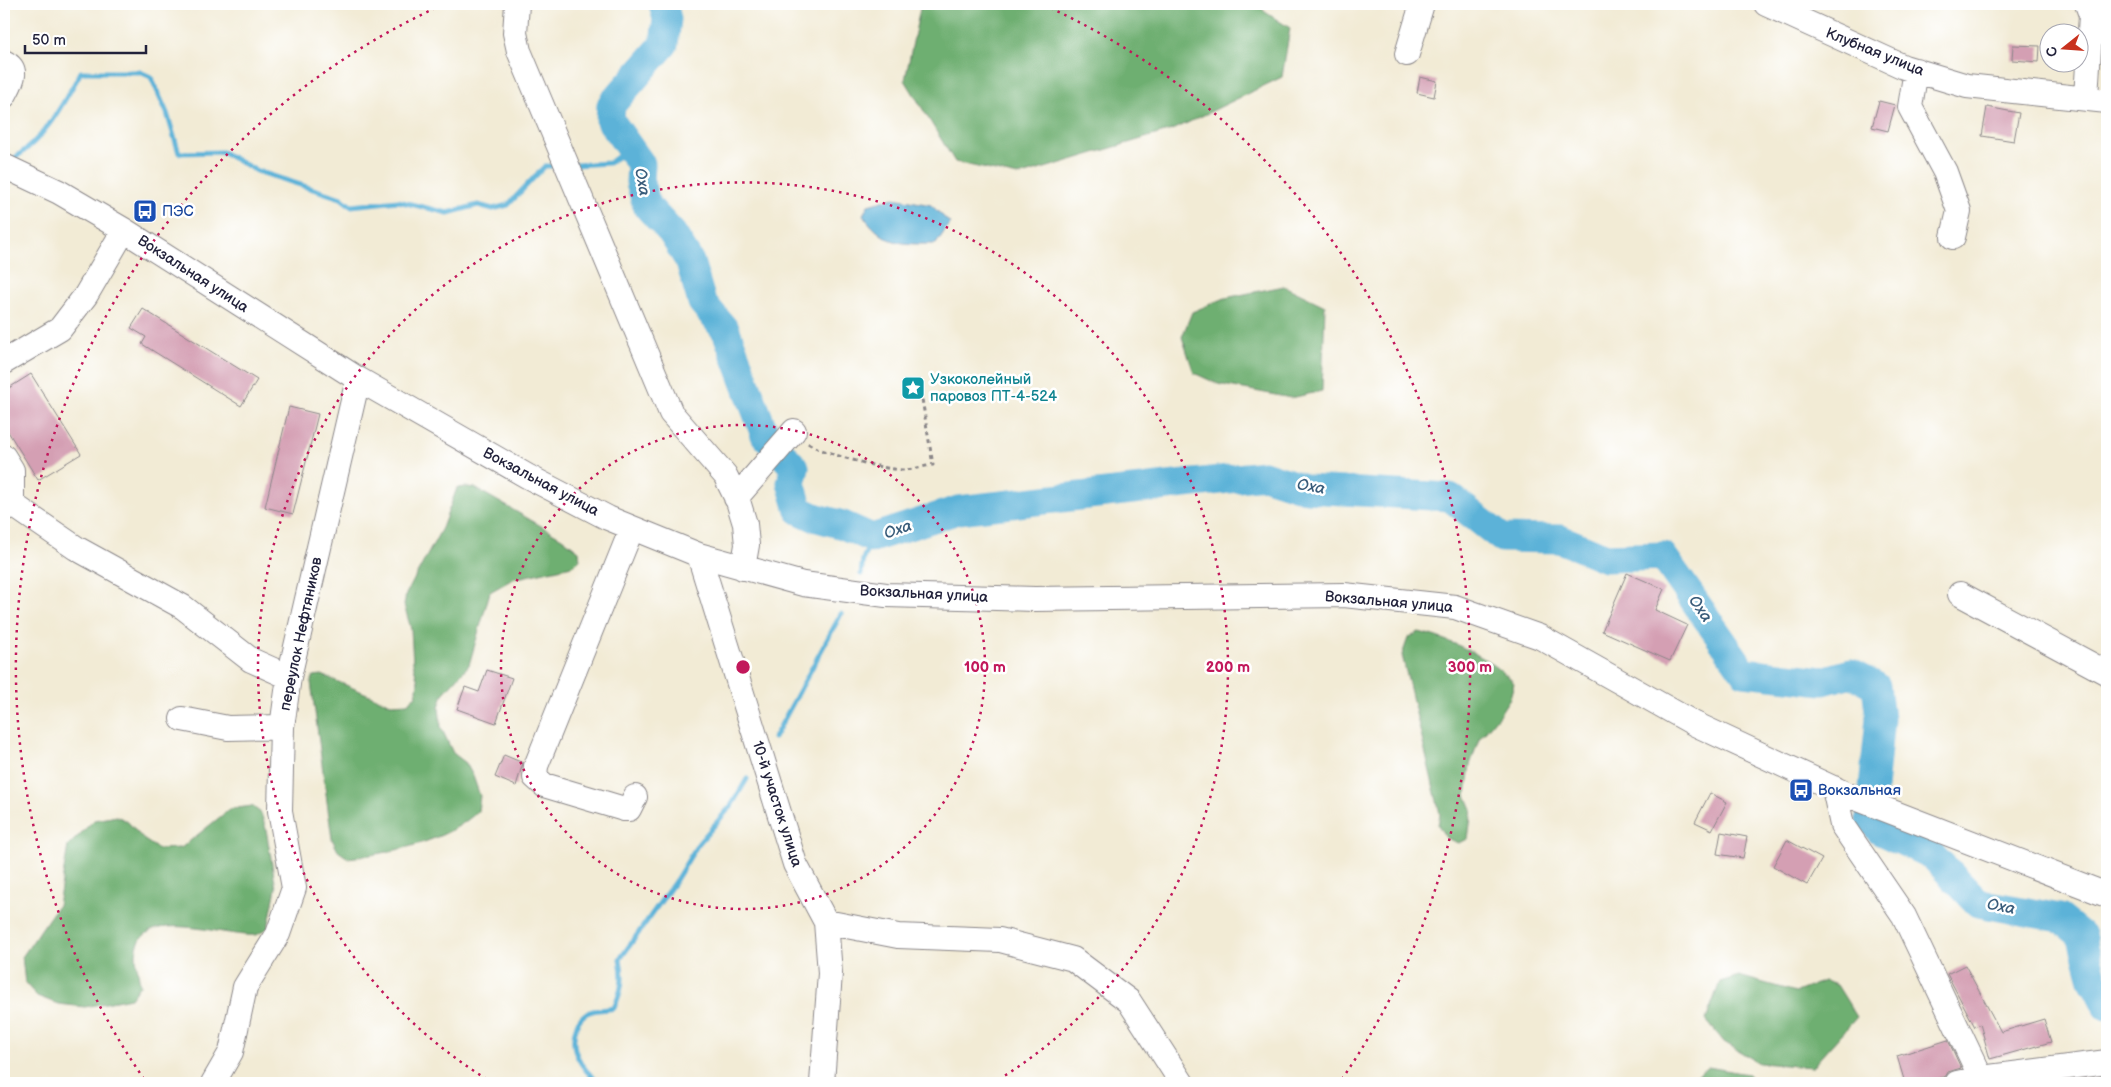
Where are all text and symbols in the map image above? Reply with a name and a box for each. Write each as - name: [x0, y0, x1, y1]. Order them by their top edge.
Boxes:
- scale bar: [25, 22, 146, 54]
- north arrow: [2038, 22, 2088, 72]
- street label: Клубная улица: [1823, 24, 1927, 80]
- text: 50 m: [32, 31, 66, 50]
- text: С: [2042, 44, 2062, 59]
- water label: Оха: [630, 166, 654, 198]
- bus stop icon: ПЭС: [132, 198, 158, 224]
- place label: ПЭС: [162, 202, 194, 221]
- street label: Вокзальная улица: [134, 231, 252, 317]
- place label: Узкоколейный паровоз ПТ-4-524: [930, 370, 1057, 406]
- place icon: Узкоколейный паровоз ПТ-4-524: [900, 375, 926, 401]
- street label: Вокзальная улица: [480, 443, 602, 521]
- water label: Оха: [1295, 475, 1327, 499]
- water label: Оха: [882, 517, 914, 543]
- street label: переулок Нефтяников: [275, 555, 327, 712]
- street label: Вокзальная улица: [859, 581, 989, 607]
- street label: Вокзальная улица: [1324, 587, 1454, 617]
- water label: Оха: [1684, 592, 1716, 626]
- centre of rings: [734, 658, 752, 676]
- text: 100 m: [964, 658, 1006, 677]
- text: 200 m: [1206, 658, 1250, 677]
- text: 300 m: [1448, 658, 1492, 677]
- street label: 10-й участок улица: [748, 738, 806, 870]
- bus stop icon: Вокзальная: [1788, 777, 1814, 803]
- place label: Вокзальная: [1818, 781, 1901, 800]
- water label: Оха: [1985, 895, 2017, 919]

